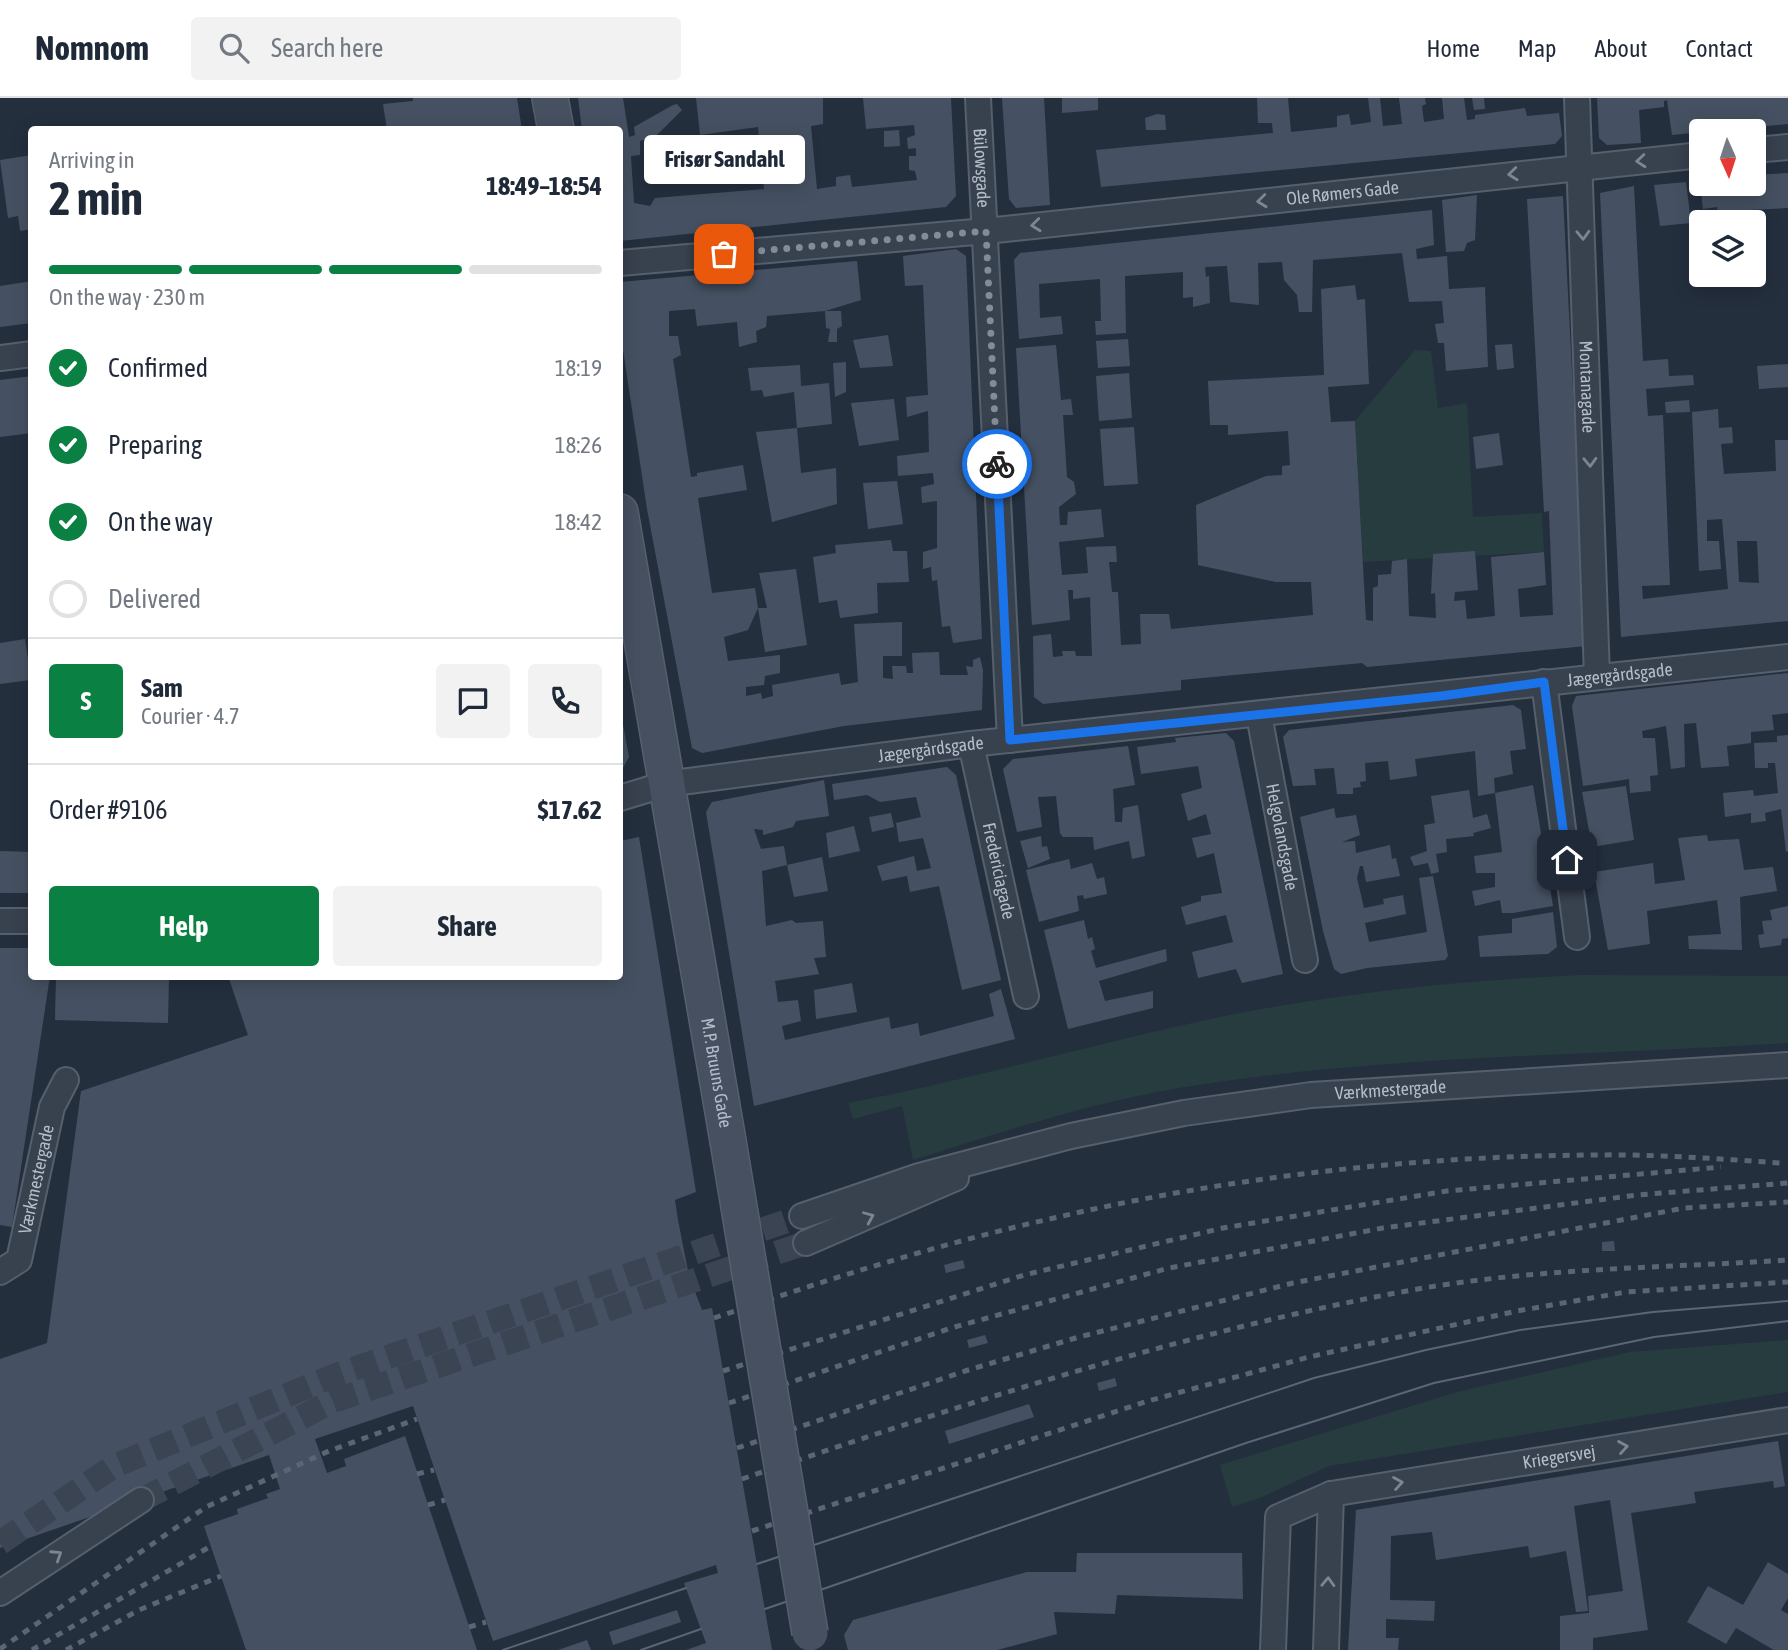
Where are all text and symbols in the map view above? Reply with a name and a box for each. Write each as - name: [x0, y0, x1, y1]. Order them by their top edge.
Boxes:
- search box: [191, 17, 681, 80]
- text: Nomnom: [35, 29, 149, 67]
- icon: search: [215, 29, 253, 67]
- text: Search here: [271, 33, 383, 63]
- text: Home: [1426, 35, 1480, 62]
- text: Map: [1518, 35, 1556, 62]
- text: About: [1594, 35, 1647, 62]
- text: Contact: [1685, 35, 1753, 62]
- north arrow: [1689, 119, 1766, 196]
- map controls: [1689, 119, 1766, 287]
- street label: Bülowsgade: [970, 128, 994, 208]
- callout: Frisør Sandahl: [644, 135, 804, 184]
- text: Frisør Sandahl: [664, 146, 785, 172]
- text: Arriving in: [49, 147, 135, 173]
- one-way arrow: [1635, 153, 1646, 168]
- one-way arrow: [1507, 166, 1519, 181]
- text: 18:49–18:54: [486, 171, 602, 201]
- text: 2 min: [49, 172, 143, 225]
- street label: Ole Rømers Gade: [1285, 176, 1400, 209]
- one-way arrow: [1256, 193, 1267, 208]
- button: layers: [1689, 210, 1766, 287]
- one-way arrow: [1030, 218, 1042, 233]
- pin: [694, 224, 754, 284]
- one-way arrow: [1575, 229, 1590, 240]
- icon: bag: [705, 235, 743, 273]
- text: On the way · 230 m: [49, 284, 205, 310]
- street label: Montanagade: [1575, 340, 1600, 433]
- icon: check: [49, 349, 87, 387]
- text: Confirmed: [108, 353, 208, 383]
- text: 18:19: [555, 355, 602, 381]
- icon: check: [49, 426, 87, 464]
- courier: [962, 429, 1032, 499]
- text: Preparing: [108, 430, 202, 460]
- text: 18:26: [555, 432, 602, 458]
- icon: bike: [978, 445, 1016, 483]
- one-way arrow: [1582, 457, 1598, 468]
- icon: check: [49, 503, 87, 541]
- text: On the way: [108, 507, 213, 537]
- text: 18:42: [555, 509, 602, 535]
- text: Delivered: [108, 584, 201, 614]
- street label: Jægergårdsgade: [1566, 658, 1674, 691]
- button: chat: [436, 664, 510, 738]
- button: phone: [528, 664, 602, 738]
- text: Sam: [141, 673, 183, 703]
- text: S: [81, 686, 91, 716]
- text: Courier · 4.7: [141, 703, 240, 729]
- street label: Jægergårdsgade: [877, 732, 984, 766]
- street label: Helgolandsgade: [1262, 782, 1303, 892]
- text: Order #9106: [49, 795, 168, 825]
- text: $17.62: [538, 795, 602, 825]
- street label: Fredericiagade: [978, 821, 1020, 921]
- pin: [1537, 830, 1597, 890]
- icon: home: [1548, 841, 1586, 879]
- button: Help: [49, 886, 319, 966]
- button: Share: [333, 886, 602, 966]
- street label: M.P. Bruuns Gade: [697, 1016, 737, 1129]
- street label: Værkmestergade: [1334, 1076, 1447, 1103]
- street label: Værkmestergade: [14, 1123, 58, 1236]
- one-way arrow: [863, 1211, 875, 1225]
- street label: Kriegersvej: [1521, 1440, 1597, 1473]
- one-way arrow: [1617, 1440, 1628, 1455]
- one-way arrow: [1392, 1476, 1404, 1491]
- one-way arrow: [49, 1551, 62, 1563]
- one-way arrow: [1320, 1576, 1335, 1587]

